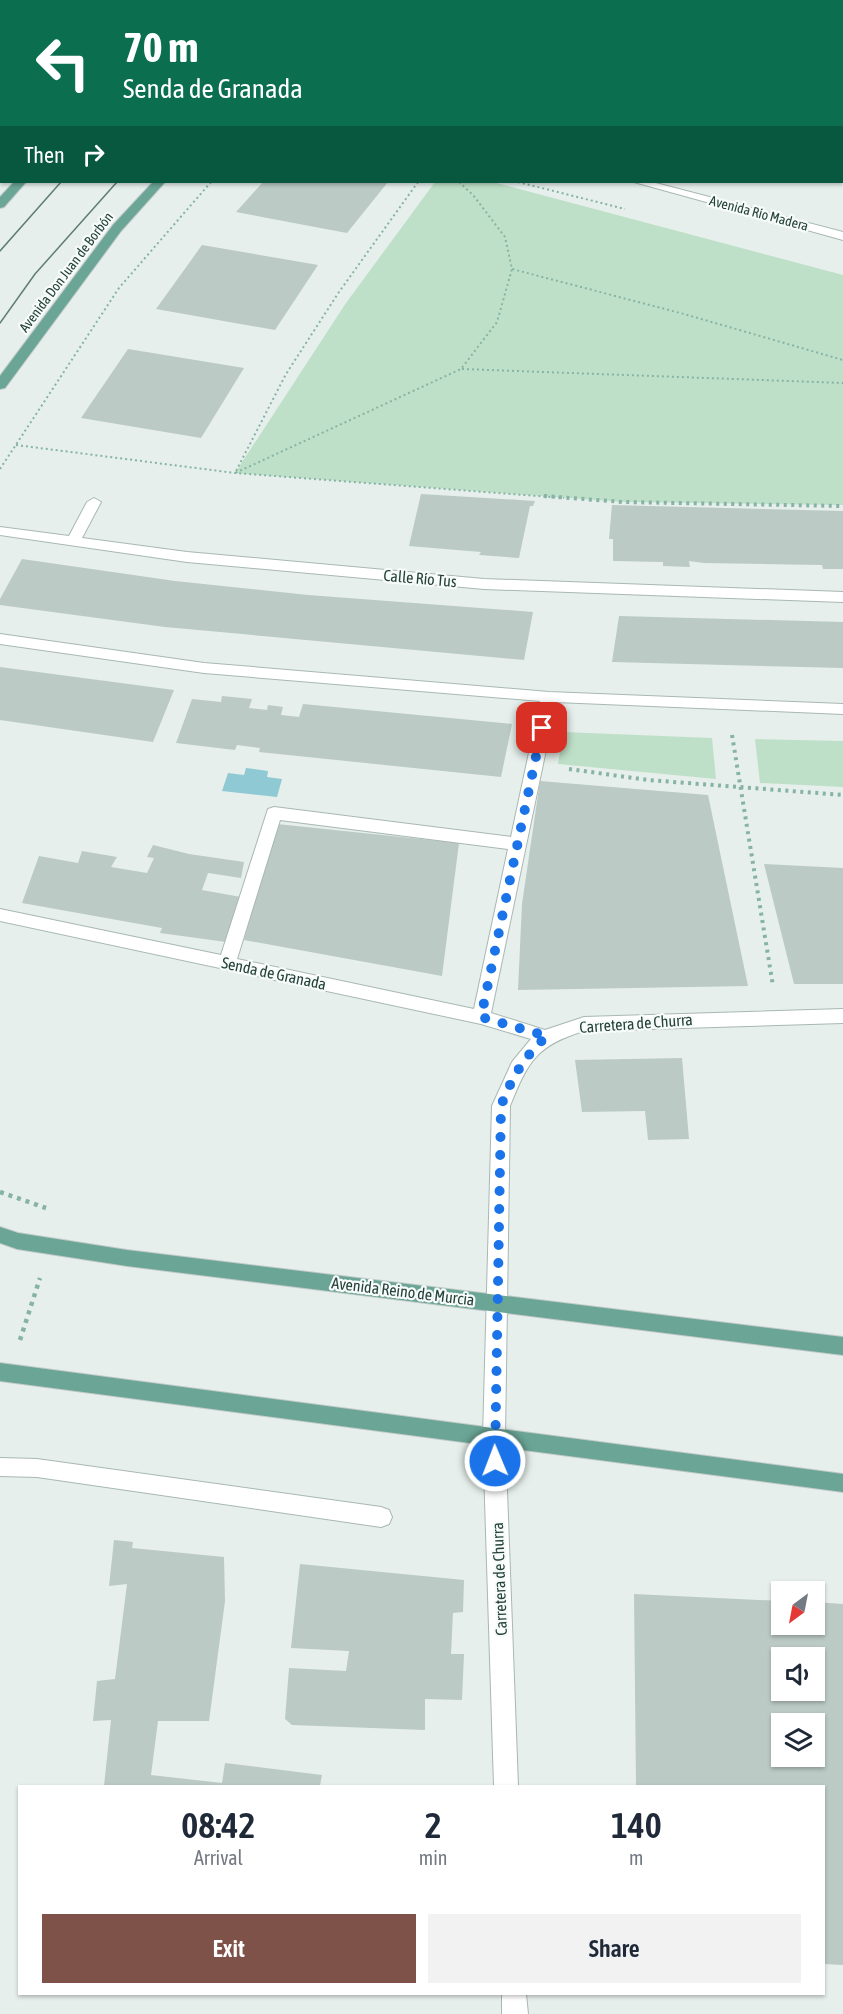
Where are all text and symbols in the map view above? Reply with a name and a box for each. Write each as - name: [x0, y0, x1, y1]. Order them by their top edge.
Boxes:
- text: 70 m: [123, 23, 198, 71]
- icon: left: [24, 24, 102, 102]
- text: Senda de Granada: [123, 73, 303, 104]
- icon: right: [77, 138, 110, 171]
- text: Then: [24, 142, 65, 168]
- street label: Avenida Río Madera: [708, 192, 810, 234]
- street label: Avenida Don Juan de Borbón: [16, 209, 116, 335]
- street label: Calle Río Tus: [383, 566, 458, 590]
- pin: [516, 702, 567, 753]
- icon: arrive: [525, 711, 558, 744]
- street label: Senda de Granada: [220, 953, 328, 993]
- street label: Carretera de Churra: [579, 1010, 693, 1036]
- street label: Avenida Reino de Murcia: [331, 1273, 475, 1309]
- position arrow: [463, 1429, 527, 1493]
- street label: Carretera de Churra: [488, 1522, 510, 1636]
- north arrow: [771, 1581, 825, 1635]
- map controls: [771, 1581, 825, 1767]
- button: sound: [771, 1647, 825, 1701]
- button: layers: [771, 1713, 825, 1767]
- text: 08:42: [181, 1804, 255, 1846]
- text: 2: [425, 1804, 442, 1846]
- text: 140: [611, 1804, 662, 1846]
- text: Arrival: [194, 1846, 243, 1869]
- text: min: [419, 1846, 448, 1869]
- text: m: [629, 1846, 643, 1869]
- button: Exit: [42, 1914, 416, 1983]
- button: Share: [428, 1914, 801, 1983]

